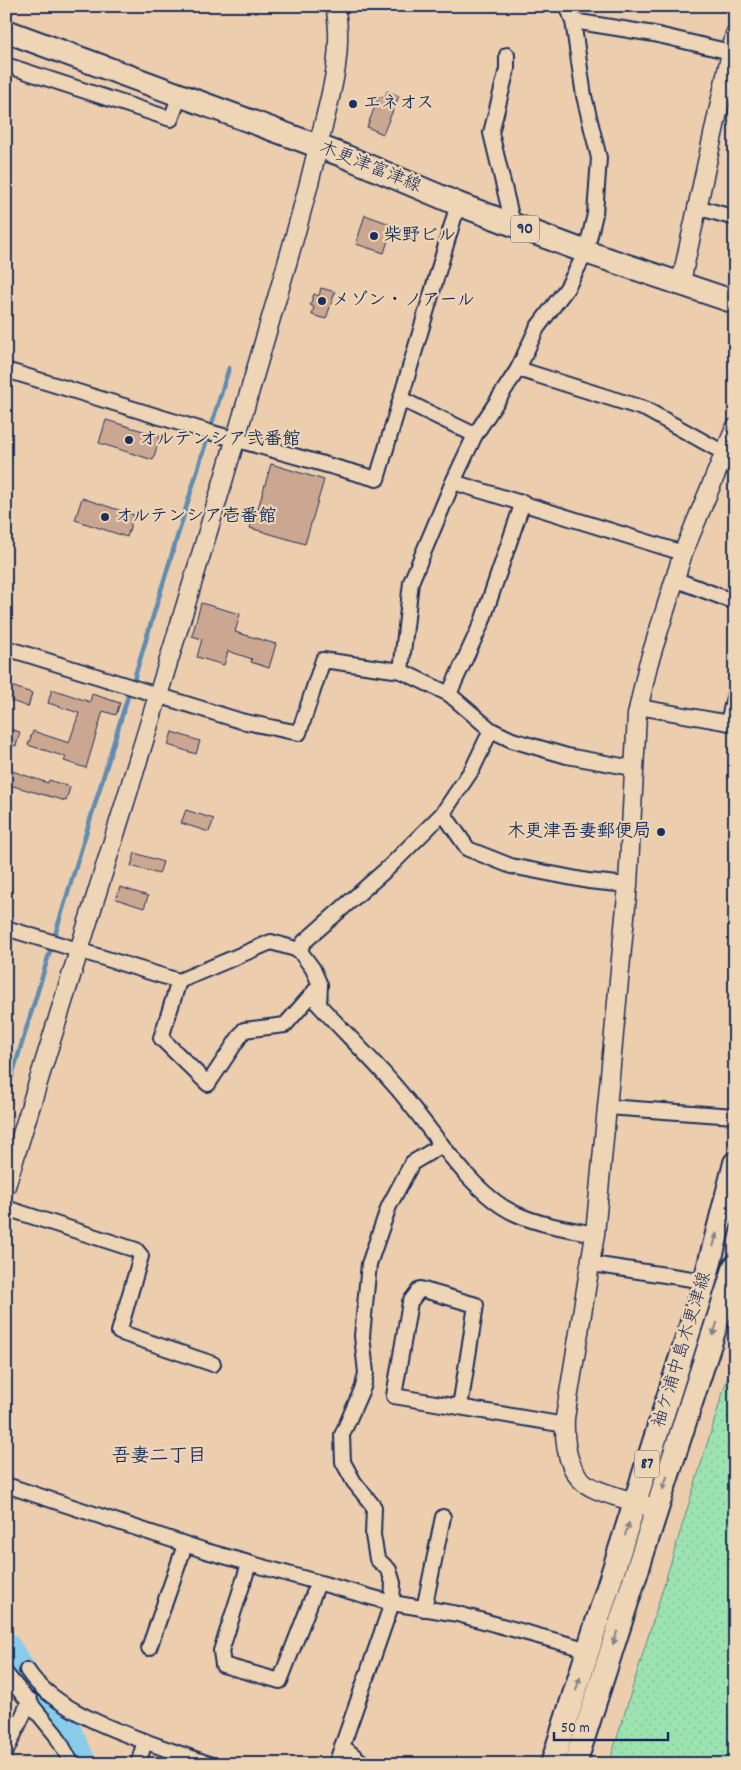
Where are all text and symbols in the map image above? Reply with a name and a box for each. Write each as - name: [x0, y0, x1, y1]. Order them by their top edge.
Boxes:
- place label: エネオス: [363, 92, 434, 117]
- marker: エネオス: [347, 98, 359, 110]
- street label: 木更津富津線: [315, 136, 425, 200]
- road number: 90: [511, 215, 539, 242]
- place label: 柴野ビル: [384, 224, 456, 249]
- marker: 柴野ビル: [368, 230, 380, 242]
- place label: メゾン・ノアール: [332, 289, 475, 314]
- marker: メゾン・ノアール: [316, 295, 328, 307]
- place label: オルテンシア弐番館: [139, 428, 300, 453]
- marker: オルテンシア弐番館: [123, 434, 135, 446]
- place label: オルテンシア壱番館: [115, 505, 276, 530]
- marker: オルテンシア壱番館: [99, 511, 111, 523]
- place label: 木更津吾妻郵便局: [507, 820, 651, 845]
- marker: 木更津吾妻郵便局: [655, 826, 667, 838]
- one-way arrow: [712, 1233, 720, 1248]
- street label: 袖ケ浦中島木更津線: [647, 1269, 719, 1431]
- one-way arrow: [710, 1321, 718, 1336]
- district label: 吾妻二丁目: [111, 1444, 207, 1471]
- road number: 87: [634, 1450, 660, 1478]
- one-way arrow: [660, 1476, 668, 1491]
- one-way arrow: [624, 1522, 631, 1537]
- one-way arrow: [611, 1631, 619, 1646]
- one-way arrow: [575, 1677, 582, 1692]
- scale bar: [554, 1710, 667, 1742]
- text: 50 m: [561, 1718, 590, 1740]

